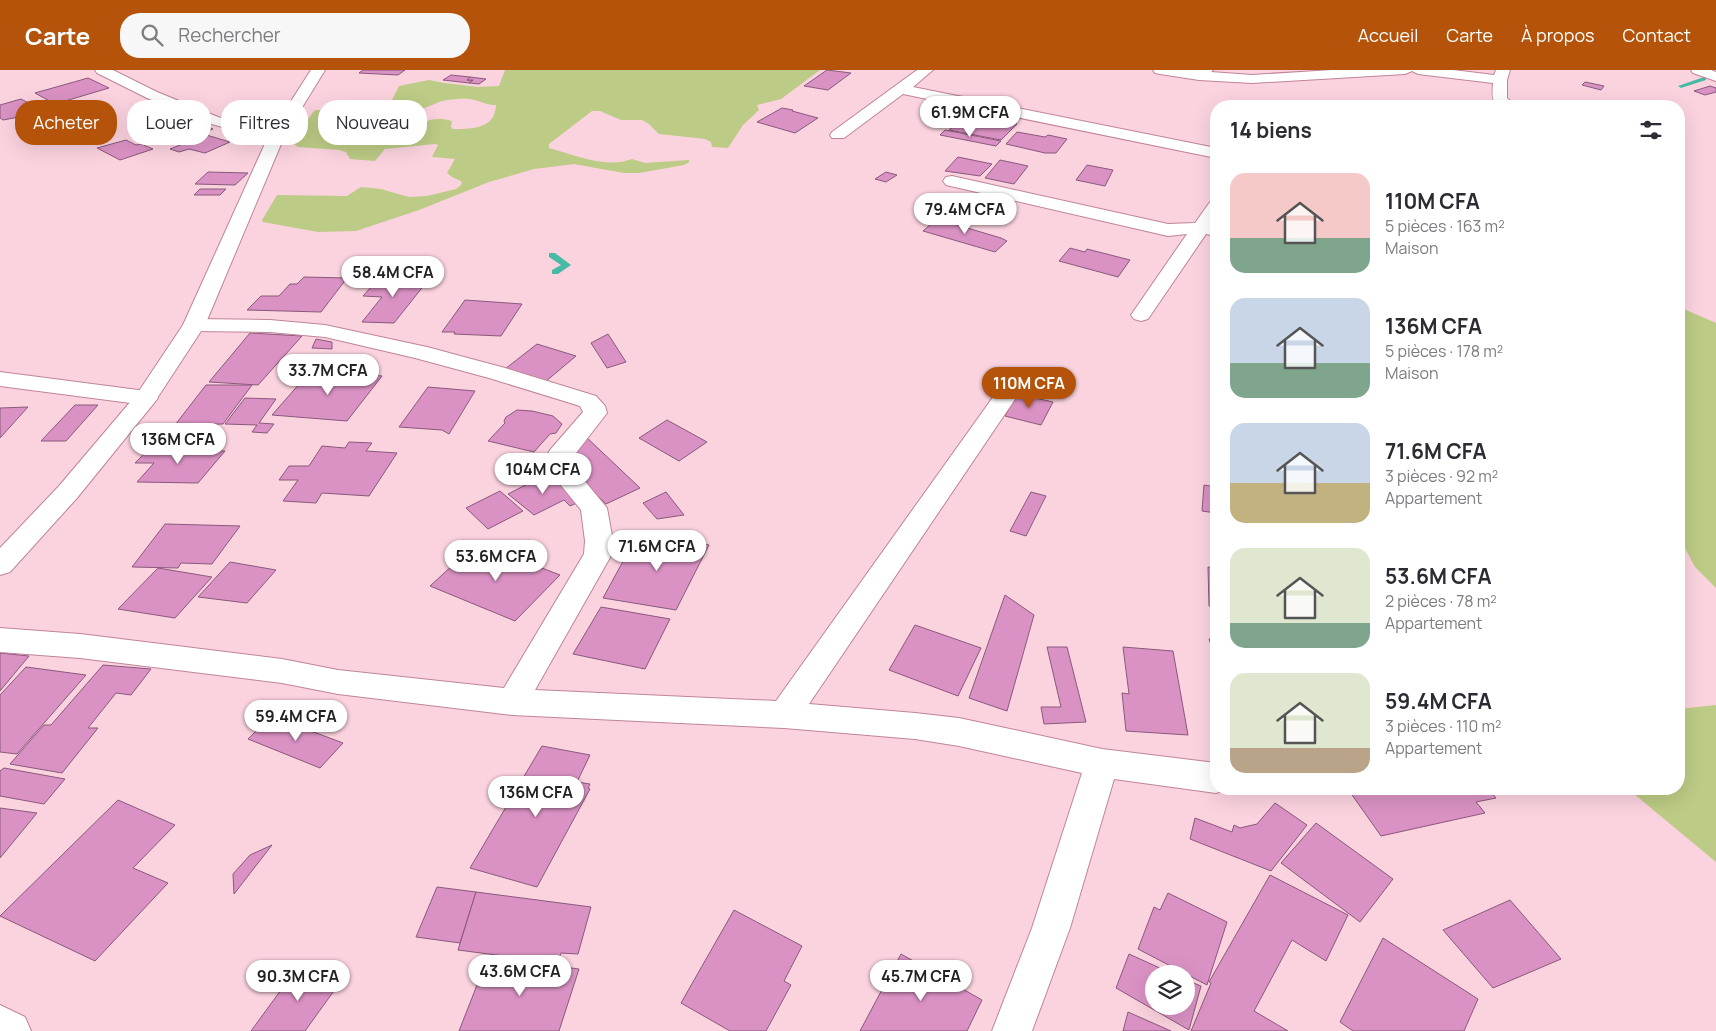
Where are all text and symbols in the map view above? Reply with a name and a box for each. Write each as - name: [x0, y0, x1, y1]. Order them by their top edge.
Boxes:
- search box: [120, 13, 470, 58]
- text: Carte: [25, 19, 90, 52]
- icon: search: [138, 21, 166, 49]
- text: Rechercher: [178, 22, 281, 48]
- text: Accueil: [1358, 23, 1418, 47]
- text: Carte: [1446, 23, 1493, 47]
- text: À propos: [1521, 23, 1594, 47]
- text: Contact: [1622, 23, 1691, 47]
- pin: 61.9M CFA: [913, 96, 1027, 138]
- chip: Acheter: [15, 100, 117, 145]
- chip: Louer: [127, 100, 211, 145]
- chip: Filtres: [221, 100, 308, 145]
- chip: Nouveau: [318, 100, 427, 145]
- text: 61.9M CFA: [931, 101, 1009, 123]
- text: 14 biens: [1230, 116, 1312, 144]
- icon: filters: [1637, 116, 1665, 144]
- text: 110M CFA: [1385, 187, 1480, 215]
- pin: 79.4M CFA: [908, 192, 1022, 235]
- icon: home: [1270, 193, 1330, 253]
- text: 79.4M CFA: [925, 198, 1005, 220]
- text: 5 pièces · 163 m²: [1385, 215, 1505, 237]
- text: Maison: [1385, 237, 1438, 259]
- pin: 58.4M CFA: [336, 256, 450, 298]
- text: 58.4M CFA: [352, 261, 434, 283]
- text: 136M CFA: [1385, 312, 1482, 340]
- icon: home: [1270, 318, 1330, 378]
- text: 5 pièces · 178 m²: [1385, 340, 1503, 362]
- pin: 33.7M CFA: [271, 354, 385, 396]
- text: 33.7M CFA: [288, 359, 368, 381]
- text: Maison: [1385, 362, 1438, 384]
- pin: 110M CFA: [977, 366, 1081, 409]
- text: 110M CFA: [993, 372, 1065, 394]
- pin: 136M CFA: [126, 422, 230, 465]
- text: 136M CFA: [141, 428, 215, 450]
- text: 71.6M CFA: [1385, 437, 1487, 465]
- icon: home: [1270, 443, 1330, 503]
- pin: 104M CFA: [491, 452, 595, 495]
- text: 104M CFA: [506, 458, 580, 480]
- text: 3 pièces · 92 m²: [1385, 465, 1498, 487]
- text: Appartement: [1385, 487, 1482, 509]
- pin: 71.6M CFA: [600, 530, 714, 572]
- text: 71.6M CFA: [618, 535, 696, 557]
- pin: 53.6M CFA: [439, 540, 553, 582]
- text: 53.6M CFA: [455, 545, 537, 567]
- text: 53.6M CFA: [1385, 562, 1491, 590]
- icon: home: [1270, 568, 1330, 628]
- text: 2 pièces · 78 m²: [1385, 590, 1497, 612]
- text: Appartement: [1385, 612, 1482, 634]
- text: 59.4M CFA: [1385, 687, 1492, 715]
- icon: home: [1270, 693, 1330, 753]
- pin: 59.4M CFA: [239, 700, 353, 742]
- text: 59.4M CFA: [255, 705, 337, 727]
- text: 3 pièces · 110 m²: [1385, 715, 1501, 737]
- text: Appartement: [1385, 737, 1482, 759]
- pin: 136M CFA: [484, 776, 588, 818]
- text: 136M CFA: [499, 781, 573, 803]
- pin: 43.6M CFA: [463, 954, 577, 997]
- pin: 90.3M CFA: [241, 960, 355, 1002]
- text: 43.6M CFA: [479, 960, 561, 982]
- pin: 45.7M CFA: [864, 960, 978, 1002]
- text: 90.3M CFA: [257, 965, 339, 987]
- text: 45.7M CFA: [881, 965, 961, 987]
- map controls: [1145, 965, 1195, 1015]
- button: layers: [1145, 965, 1195, 1015]

